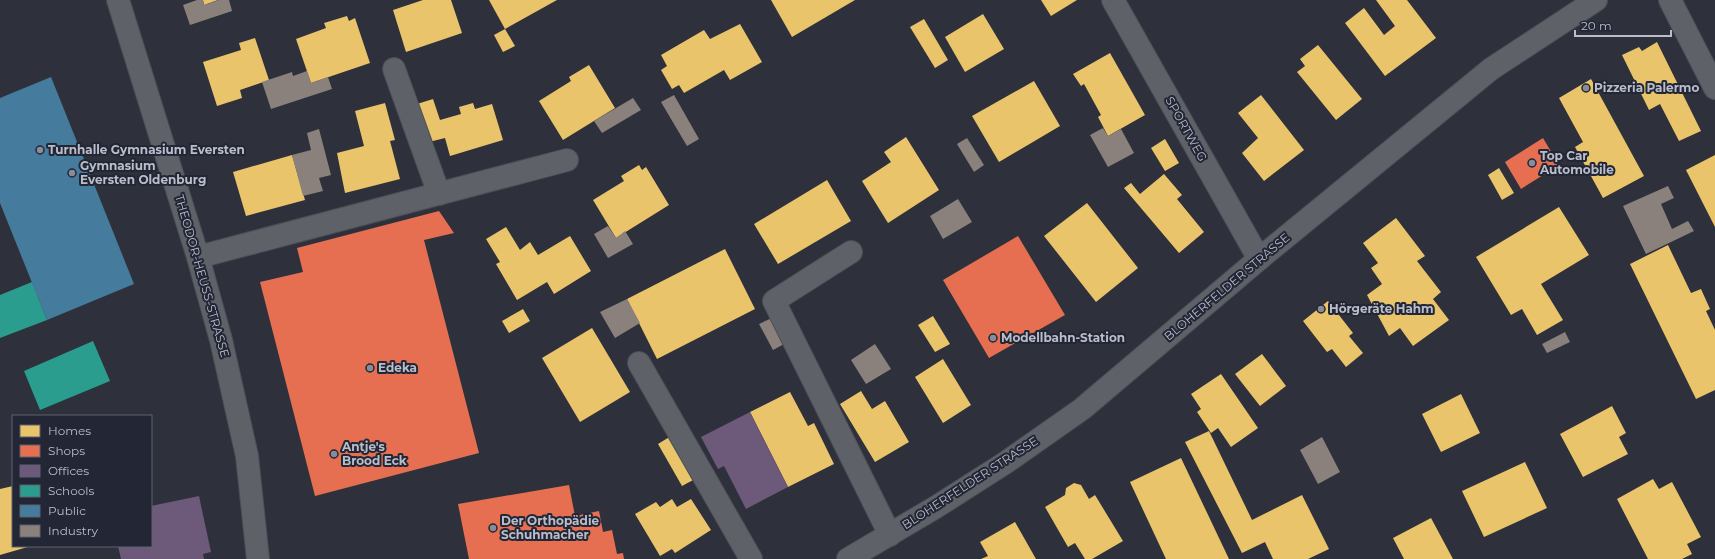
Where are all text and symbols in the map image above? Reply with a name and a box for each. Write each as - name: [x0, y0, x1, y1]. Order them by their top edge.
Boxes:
- scale bar: [1575, 12, 1671, 38]
- text: 20 m: [1581, 18, 1612, 33]
- place label: Pizzeria Palermo: [1594, 80, 1699, 95]
- marker: Pizzeria Palermo: [1581, 83, 1591, 93]
- street label: SPORTWEG: [1162, 94, 1210, 164]
- place label: Turnhalle Gymnasium Eversten: [48, 142, 245, 157]
- marker: Turnhalle Gymnasium Eversten: [35, 145, 45, 155]
- place label: Top Car Automobile: [1539, 148, 1614, 177]
- place label: Gymnasium Eversten Oldenburg: [80, 158, 206, 187]
- marker: Top Car Automobile: [1527, 158, 1537, 168]
- marker: Gymnasium Eversten Oldenburg: [67, 168, 77, 178]
- street label: THEODOR-HEUSS-STRASSE: [172, 193, 233, 359]
- street label: BLOHERFELDER STRASSE: [1161, 230, 1292, 344]
- place label: Hörgeräte Hahm: [1329, 301, 1434, 316]
- marker: Hörgeräte Hahm: [1316, 304, 1326, 314]
- place label: Modellbahn-Station: [1001, 330, 1125, 345]
- marker: Modellbahn-Station: [988, 333, 998, 343]
- place label: Edeka: [378, 360, 417, 375]
- marker: Edeka: [365, 363, 375, 373]
- legend: [12, 415, 152, 547]
- text: Homes: [48, 423, 91, 438]
- street label: BLOHERFELDER STRASSE: [899, 433, 1041, 532]
- place label: Antje's Brood Eck: [341, 439, 407, 468]
- text: Shops: [48, 443, 85, 458]
- marker: Antje's Brood Eck: [329, 449, 339, 459]
- text: Offices: [48, 463, 89, 478]
- text: Schools: [48, 483, 94, 498]
- text: Public: [48, 503, 86, 518]
- place label: Der Orthopädie Schuhmacher: [501, 513, 599, 542]
- text: Industry: [48, 523, 98, 538]
- marker: Der Orthopädie Schuhmacher: [488, 523, 498, 533]

